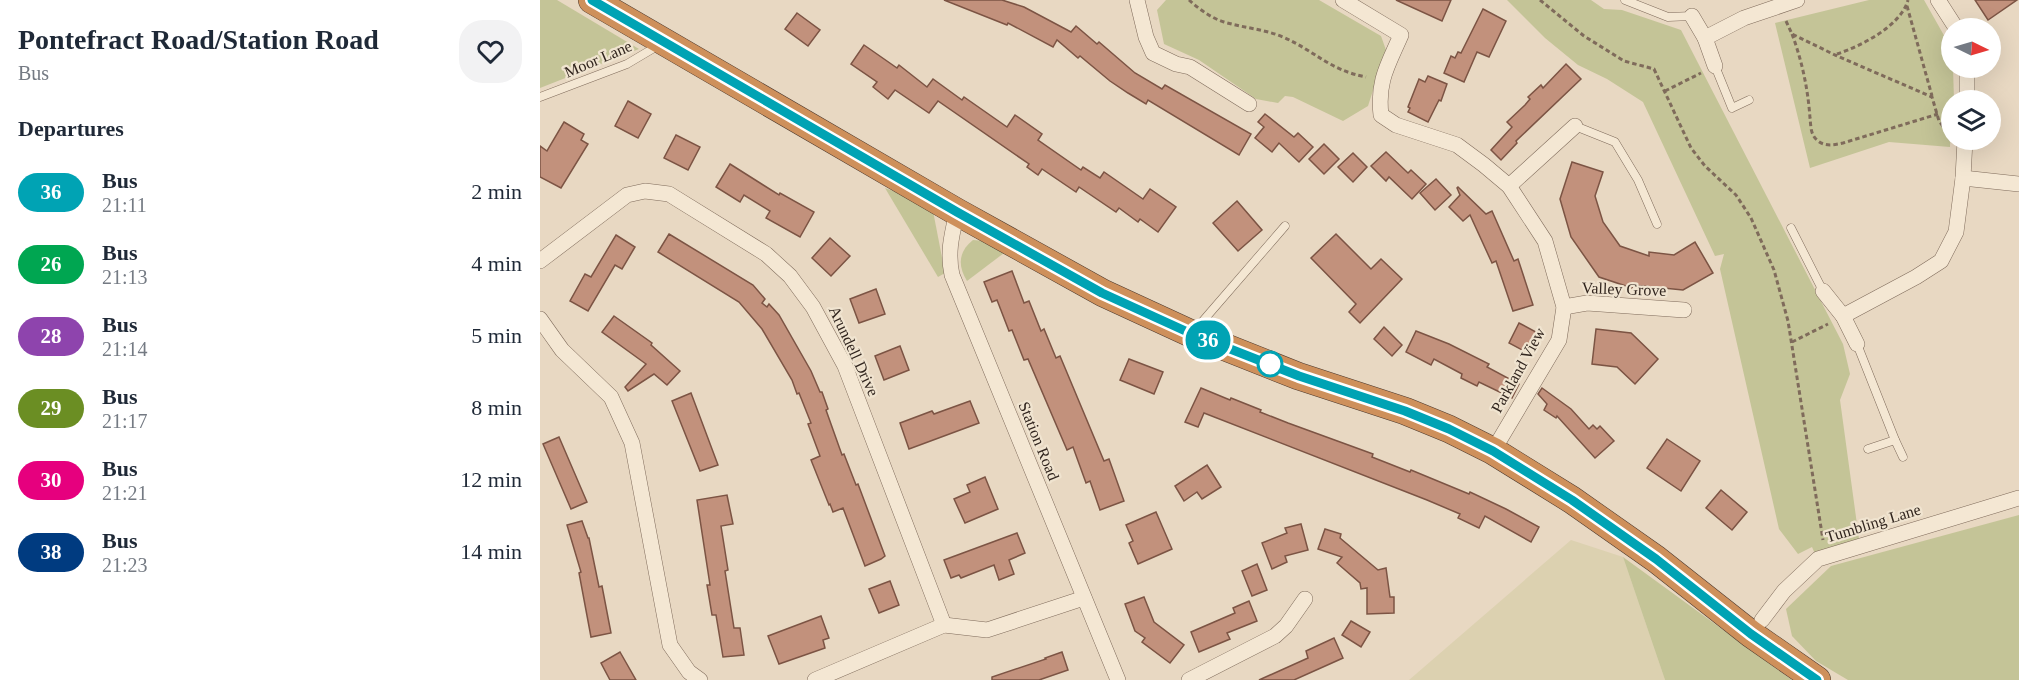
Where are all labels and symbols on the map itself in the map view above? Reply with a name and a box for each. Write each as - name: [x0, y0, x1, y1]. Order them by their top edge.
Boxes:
- north arrow: [1941, 18, 2001, 78]
- street label: Moor Lane: [562, 37, 634, 81]
- street label: Valley Grove: [1581, 279, 1667, 300]
- street label: Arundell Drive: [826, 303, 882, 399]
- line badge: 36: [1181, 320, 1235, 360]
- street label: Parkland View: [1488, 324, 1549, 415]
- unlabelled marker: [1257, 351, 1283, 377]
- street label: Station Road: [1016, 399, 1062, 483]
- street label: Tumbling Lane: [1823, 500, 1923, 546]

